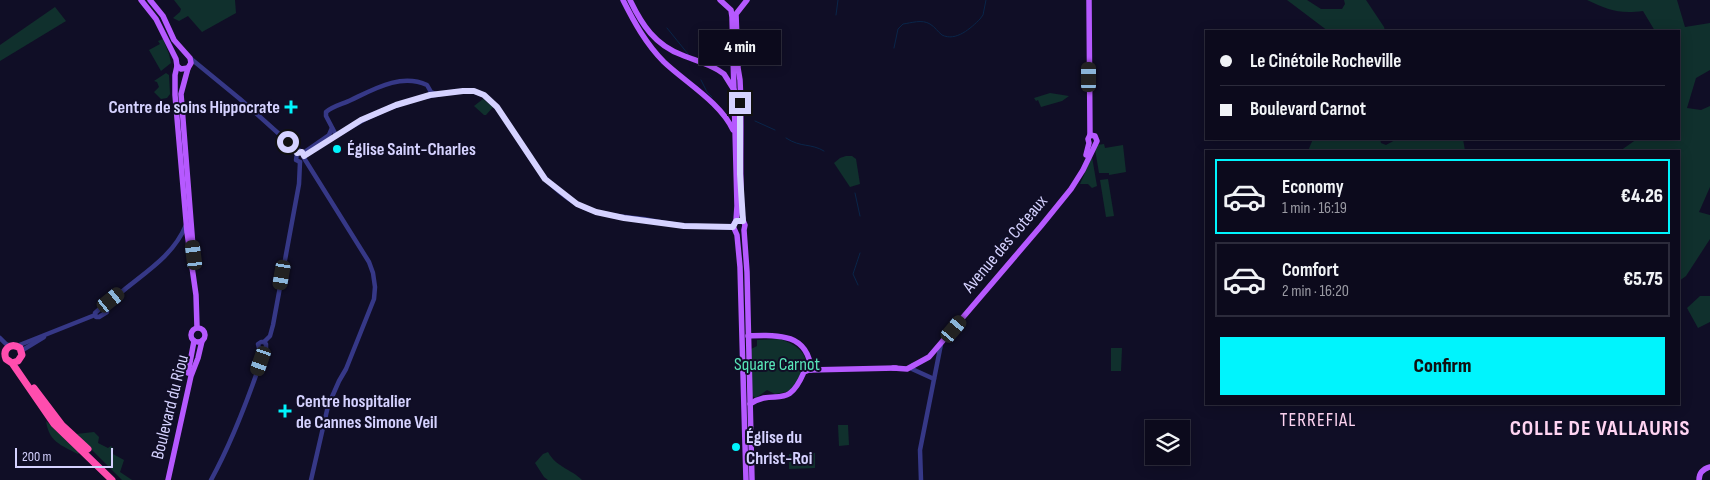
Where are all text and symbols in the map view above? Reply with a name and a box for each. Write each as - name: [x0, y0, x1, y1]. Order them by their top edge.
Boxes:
- callout: 4 min: [699, 31, 781, 66]
- text: 4 min: [724, 38, 756, 57]
- text: Le Cinétoile Rocheville: [1250, 50, 1401, 73]
- car: [1081, 62, 1096, 92]
- route end: [729, 92, 751, 114]
- place label: Centre de soins Hippocrate: [108, 97, 280, 118]
- text: Boulevard Carnot: [1250, 98, 1366, 121]
- marker: Centre de soins Hippocrate: [284, 100, 298, 114]
- route start: [277, 131, 299, 153]
- place label: Église Saint-Charles: [347, 139, 476, 160]
- marker: Église Saint-Charles: [331, 143, 343, 155]
- icon: car: [1222, 174, 1267, 219]
- text: Economy: [1282, 176, 1344, 199]
- text: €4.26: [1621, 185, 1663, 208]
- street label: Avenue des Coteaux: [958, 191, 1052, 298]
- text: 1 min · 16:19: [1282, 199, 1347, 218]
- car: [184, 239, 203, 271]
- icon: car: [1222, 257, 1267, 302]
- car: [272, 259, 291, 291]
- text: Comfort: [1282, 259, 1339, 282]
- text: €5.75: [1623, 268, 1663, 291]
- text: 2 min · 16:20: [1282, 282, 1349, 301]
- car: [94, 285, 127, 315]
- car: [938, 313, 969, 345]
- button: Confirm: [1220, 337, 1665, 395]
- car: [249, 344, 272, 378]
- street label: Boulevard du Riou: [147, 353, 193, 461]
- park label: Square Carnot: [734, 354, 820, 375]
- place label: Centre hospitalier de Cannes Simone Veil: [296, 391, 437, 433]
- marker: Centre hospitalier de Cannes Simone Veil: [278, 404, 292, 418]
- district label: TERREFIAL: [1280, 409, 1356, 432]
- district label: COLLE DE VALLAURIS: [1510, 415, 1690, 442]
- map controls: [1145, 420, 1190, 465]
- button: layers: [1145, 420, 1190, 465]
- place label: Église du Christ-Roi: [746, 427, 812, 469]
- marker: Église du Christ-Roi: [730, 441, 742, 453]
- scale bar: [15, 445, 112, 468]
- text: 200 m: [22, 448, 51, 465]

